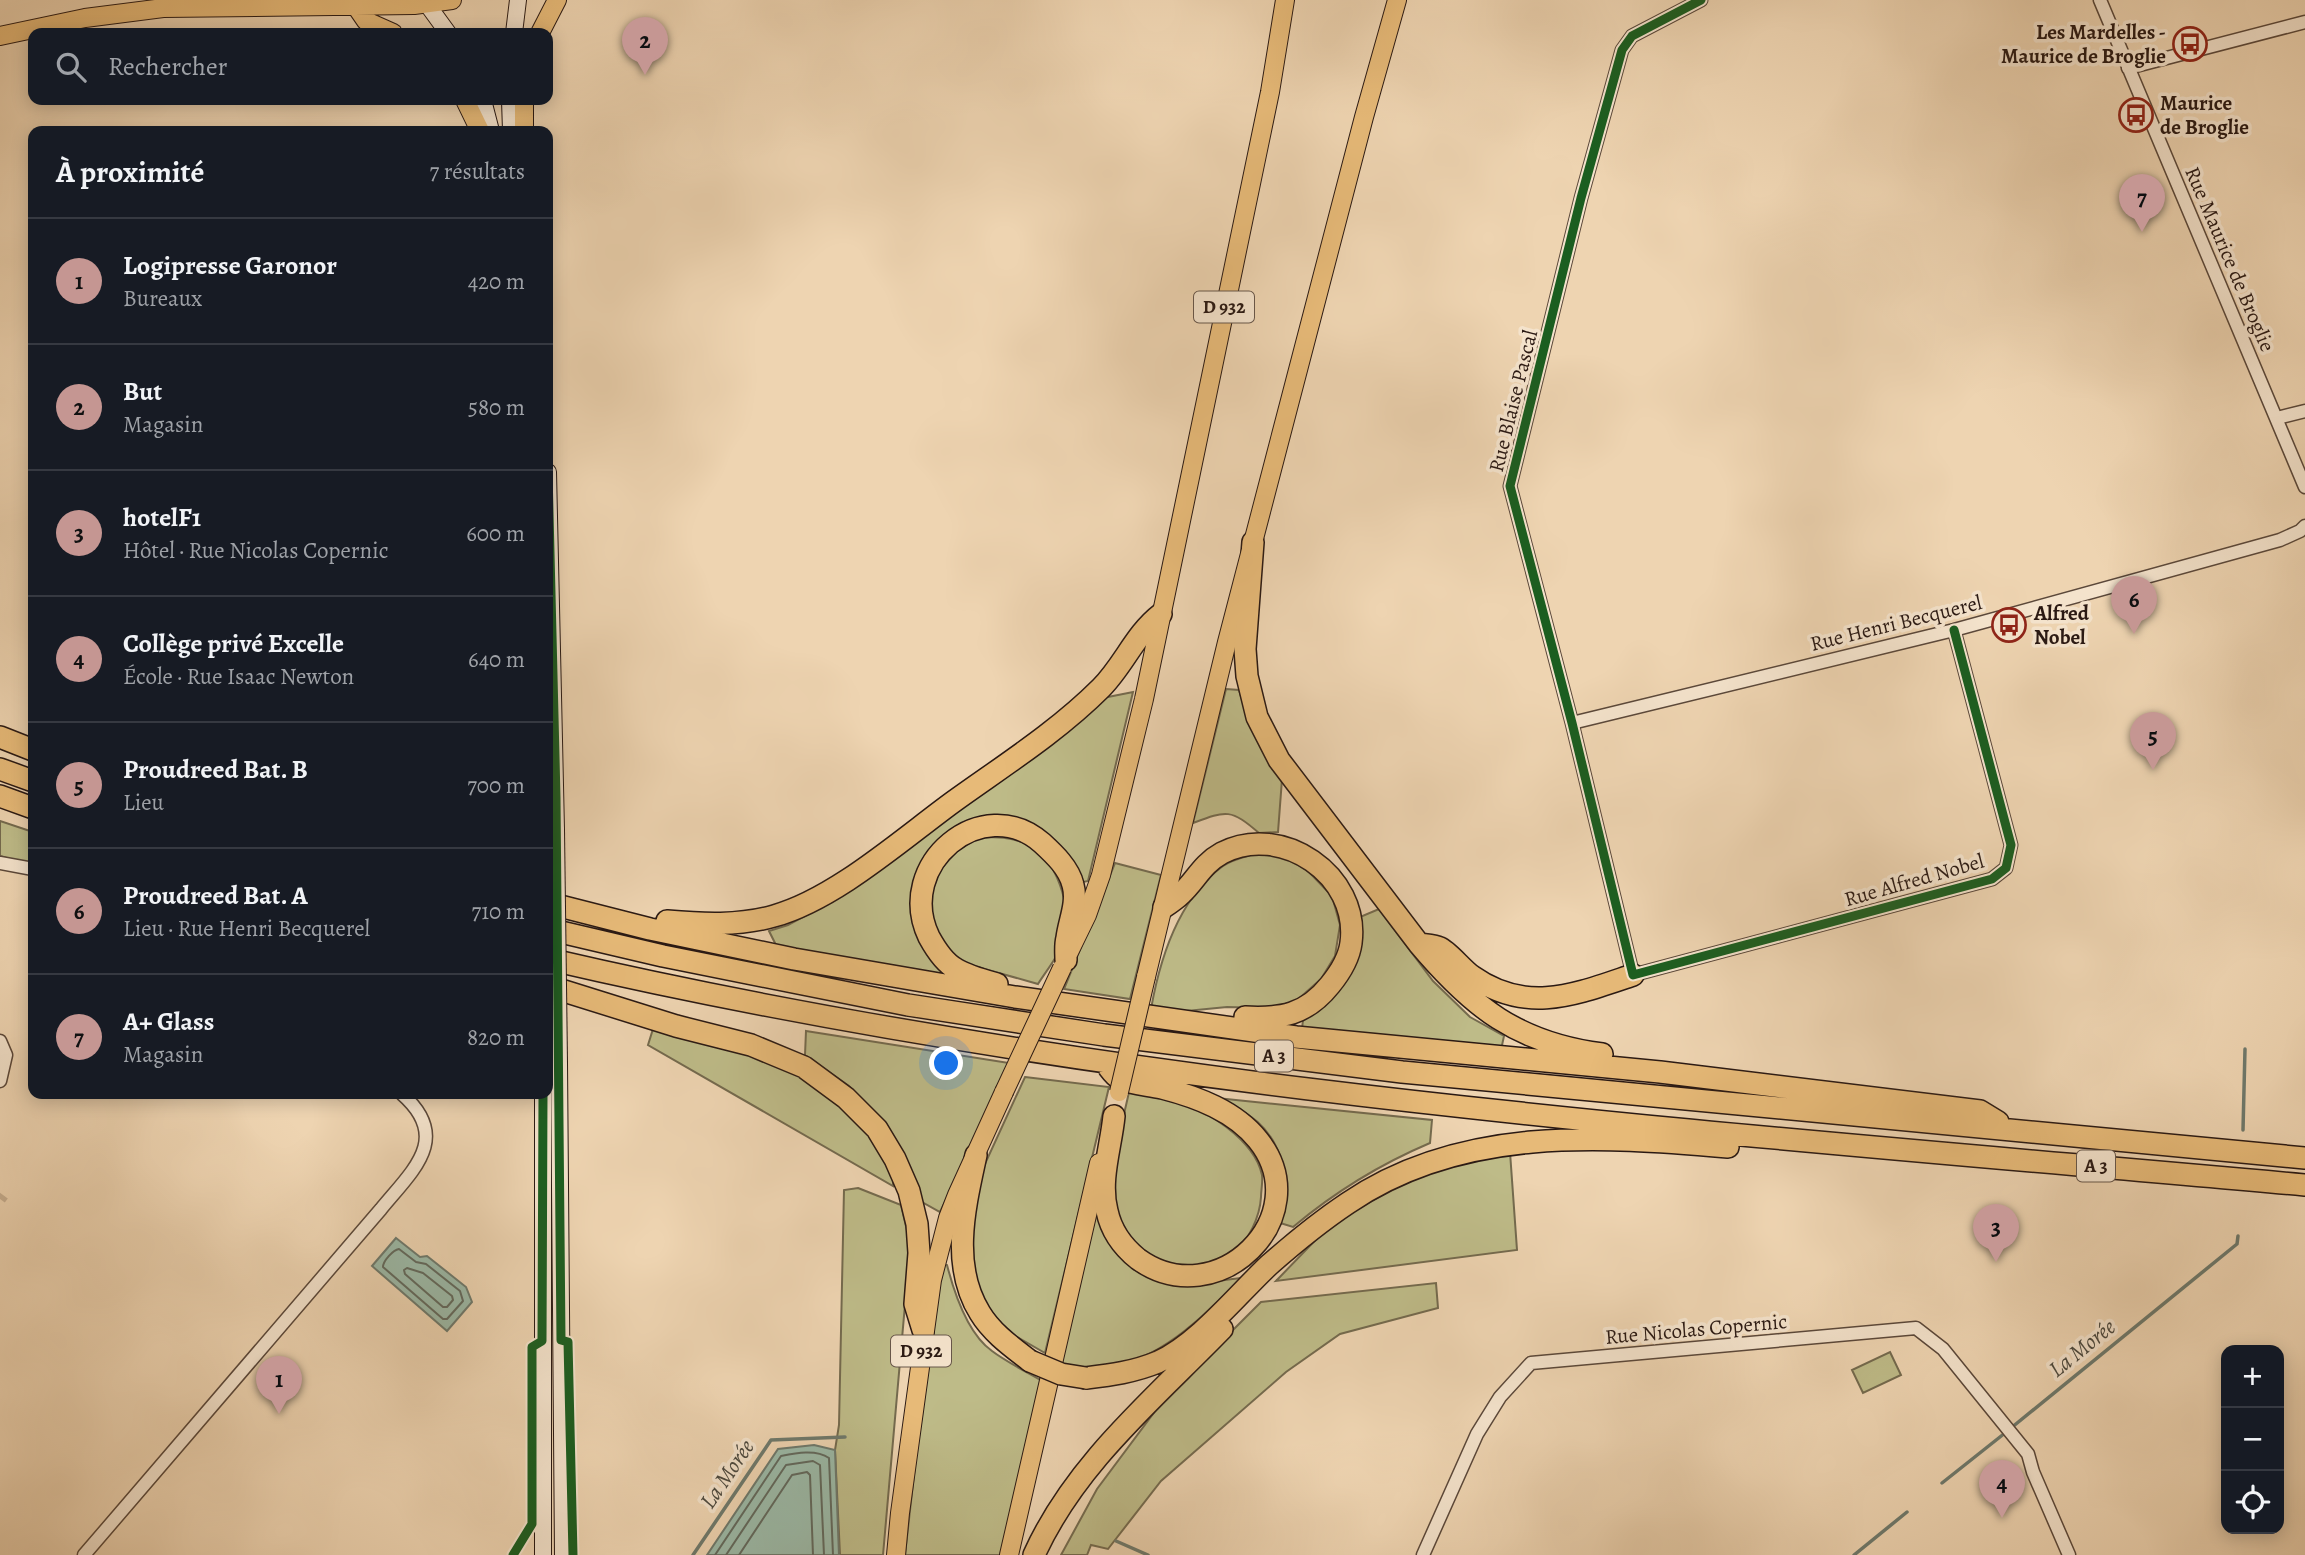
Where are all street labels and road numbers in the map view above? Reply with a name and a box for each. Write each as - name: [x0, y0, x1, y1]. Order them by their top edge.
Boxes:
- street label: Rue Maurice de Broglie: [2178, 162, 2282, 356]
- road number: D 932: [1194, 292, 1254, 322]
- street label: Rue Blaise Pascal: [1482, 327, 1544, 475]
- street label: Rue Henri Becquerel: [1807, 588, 1985, 658]
- street label: Rue Alfred Nobel: [1841, 847, 1987, 913]
- road number: A 3: [1255, 1040, 1293, 1072]
- road number: A 3: [2077, 1150, 2115, 1182]
- street label: Rue Nicolas Copernic: [1604, 1307, 1788, 1351]
- road number: D 932: [891, 1336, 951, 1366]

